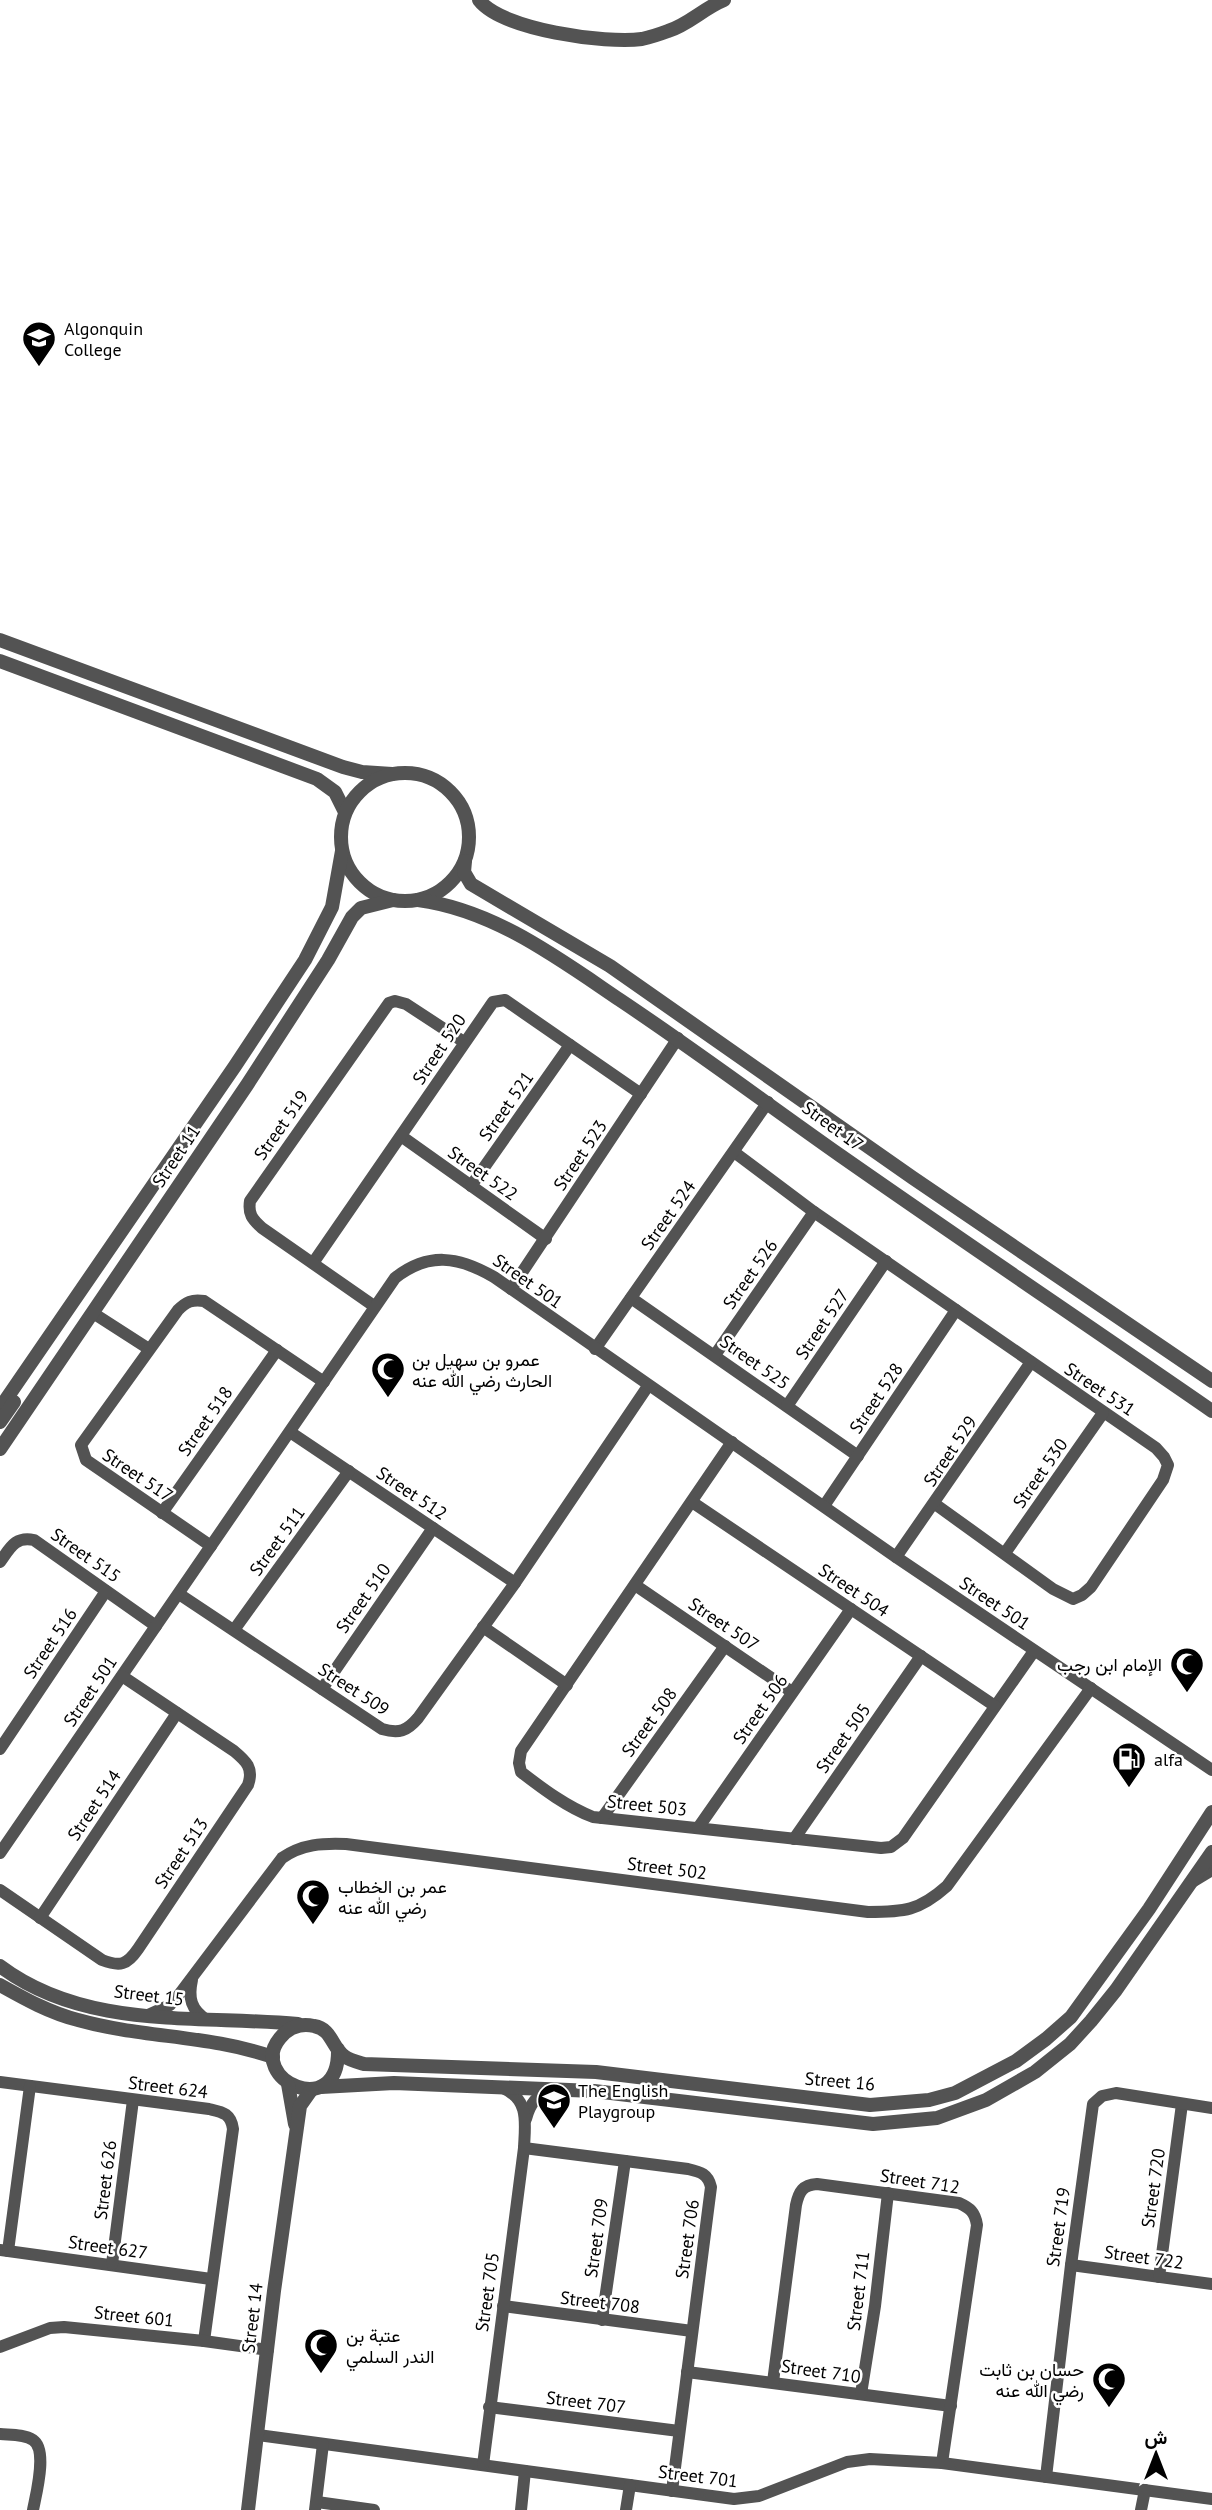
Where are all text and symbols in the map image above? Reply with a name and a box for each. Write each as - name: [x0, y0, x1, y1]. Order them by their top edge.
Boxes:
- place label: Algonquin College: [64, 317, 143, 361]
- school or university icon: Algonquin College: [20, 319, 58, 368]
- street label: Street 520: [407, 1009, 471, 1089]
- street label: Street 521: [474, 1067, 538, 1145]
- street label: Street 519: [249, 1086, 313, 1164]
- street label: Street 17: [798, 1096, 868, 1156]
- street label: Street 523: [548, 1115, 612, 1195]
- street label: Street 11: [147, 1120, 205, 1192]
- street label: Street 522: [444, 1141, 522, 1205]
- street label: Street 524: [636, 1175, 701, 1254]
- street label: Street 526: [718, 1235, 782, 1313]
- street label: Street 501: [489, 1249, 567, 1313]
- street label: Street 527: [790, 1284, 854, 1364]
- street label: Street 525: [716, 1330, 794, 1394]
- place label: عمرو بن سهيل بن الحارث رضي الله عنه: [412, 1348, 552, 1396]
- mosque icon: عمرو بن سهيل بن الحارث رضي الله عنه: [369, 1350, 407, 1399]
- street label: Street 531: [1060, 1357, 1140, 1421]
- street label: Street 528: [844, 1358, 908, 1438]
- street label: Street 518: [173, 1382, 237, 1460]
- street label: Street 529: [918, 1411, 982, 1491]
- street label: Street 530: [1008, 1433, 1073, 1512]
- street label: Street 517: [98, 1443, 178, 1507]
- street label: Street 512: [372, 1461, 452, 1525]
- street label: Street 511: [244, 1502, 310, 1580]
- street label: Street 515: [47, 1523, 125, 1587]
- street label: Street 510: [331, 1558, 396, 1637]
- street label: Street 504: [814, 1558, 894, 1622]
- street label: Street 501: [955, 1571, 1035, 1635]
- street label: Street 507: [684, 1592, 764, 1656]
- street label: Street 516: [18, 1603, 82, 1683]
- mosque icon: الإمام ابن رجب: [1168, 1645, 1206, 1694]
- street label: Street 501: [58, 1651, 122, 1731]
- place label: الإمام ابن رجب: [1057, 1653, 1162, 1677]
- street label: Street 509: [314, 1658, 394, 1720]
- street label: Street 506: [728, 1670, 792, 1748]
- street label: Street 508: [616, 1683, 682, 1761]
- street label: Street 505: [811, 1699, 875, 1777]
- fuel station icon: alfa: [1110, 1740, 1148, 1789]
- place label: alfa: [1154, 1748, 1183, 1771]
- street label: Street 514: [62, 1765, 126, 1845]
- street label: Street 503: [606, 1789, 688, 1821]
- street label: Street 513: [149, 1813, 213, 1893]
- street label: Street 502: [626, 1852, 708, 1884]
- place label: عمر بن الخطاب رضي الله عنه: [338, 1875, 447, 1923]
- mosque icon: عمر بن الخطاب رضي الله عنه: [294, 1877, 332, 1926]
- street label: Street 15: [113, 1979, 185, 2011]
- street label: Street 16: [804, 2066, 876, 2096]
- street label: Street 624: [127, 2071, 209, 2103]
- place label: The English Playgroup: [578, 2079, 668, 2123]
- school or university icon: The English Playgroup: [535, 2081, 573, 2130]
- street label: Street 626: [89, 2139, 121, 2221]
- street label: Street 720: [1136, 2147, 1170, 2229]
- street label: Street 712: [879, 2163, 961, 2199]
- street label: Street 719: [1041, 2186, 1075, 2268]
- street label: Street 709: [579, 2197, 613, 2279]
- street label: Street 706: [670, 2198, 704, 2280]
- street label: Street 627: [67, 2230, 149, 2264]
- street label: Street 722: [1103, 2240, 1185, 2274]
- street label: Street 711: [842, 2250, 874, 2332]
- street label: Street 705: [470, 2251, 504, 2333]
- street label: Street 14: [236, 2281, 268, 2354]
- street label: Street 708: [559, 2286, 641, 2318]
- street label: Street 601: [93, 2300, 175, 2332]
- place label: عتبة بن الندر السلمي: [346, 2324, 435, 2372]
- mosque icon: عتبة بن الندر السلمي: [302, 2326, 340, 2375]
- street label: Street 710: [780, 2354, 862, 2388]
- place label: حسان بن ثابت رضي الله عنه: [979, 2358, 1084, 2406]
- mosque icon: حسان بن ثابت رضي الله عنه: [1090, 2360, 1128, 2409]
- street label: Street 707: [545, 2386, 627, 2418]
- north arrow: [1121, 2419, 1191, 2489]
- text: ش: [1145, 2425, 1168, 2449]
- street label: Street 701: [657, 2460, 739, 2492]

